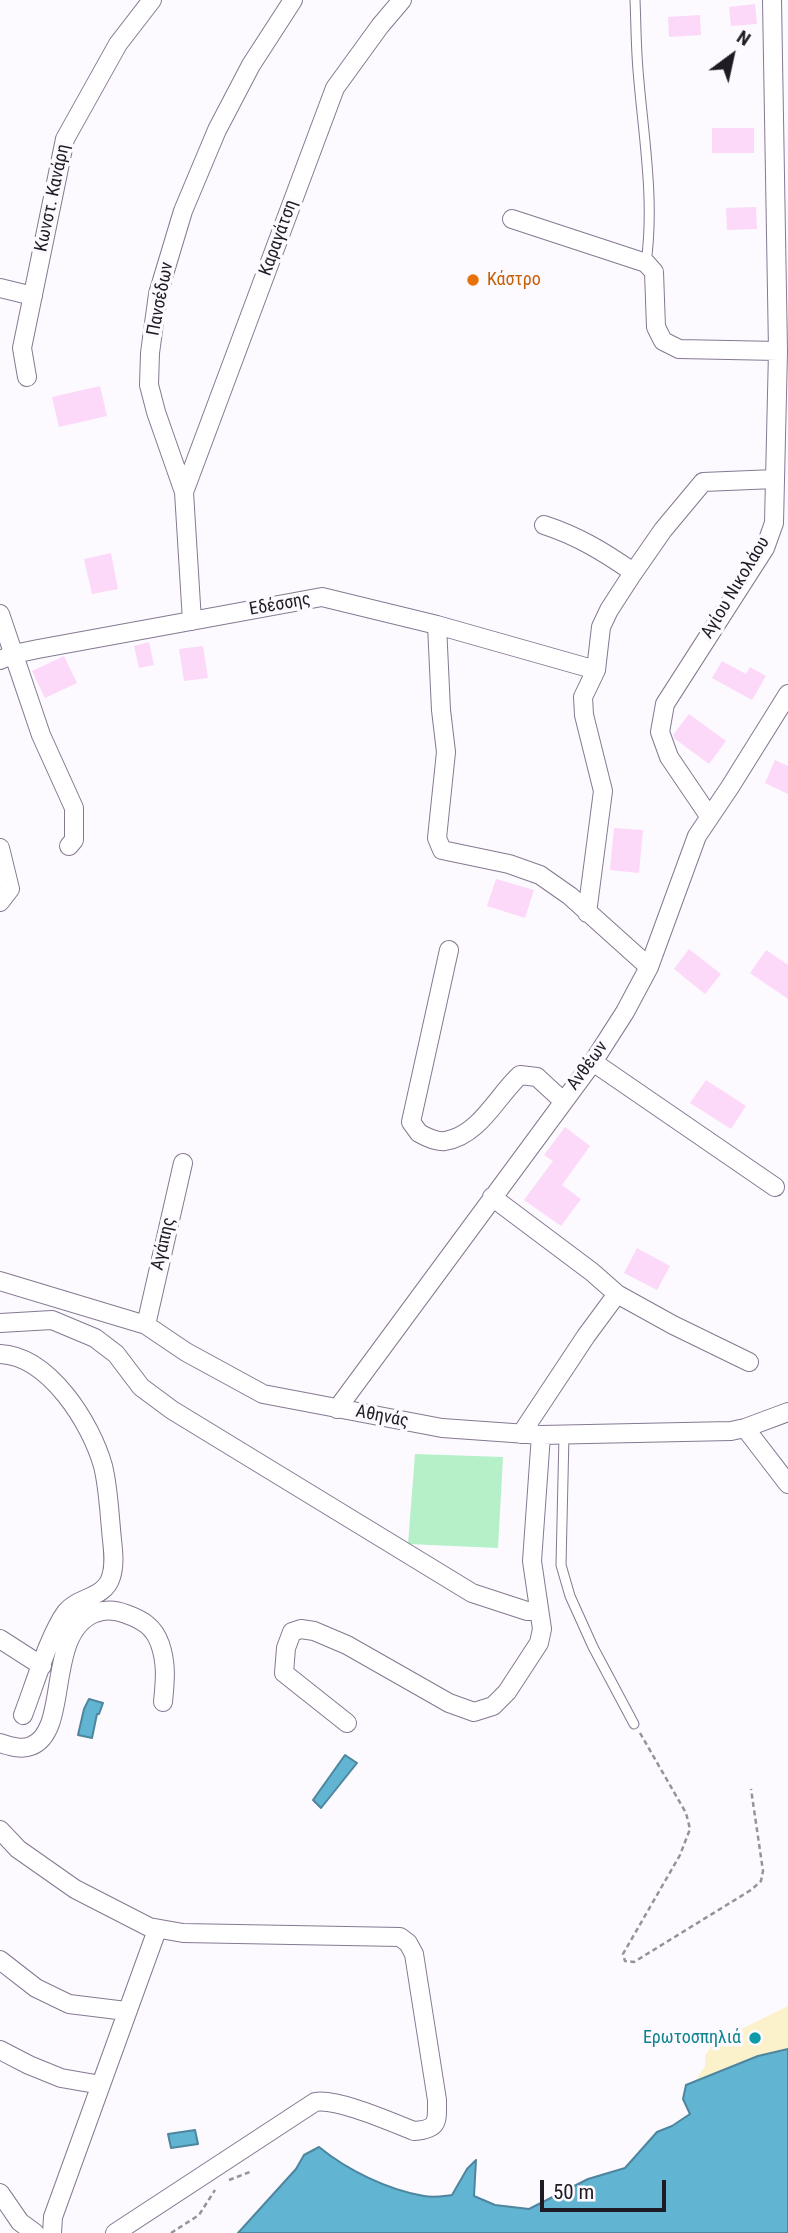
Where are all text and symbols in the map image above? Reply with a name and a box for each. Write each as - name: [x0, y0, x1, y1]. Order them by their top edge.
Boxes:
- north arrow: [697, 21, 767, 91]
- text: N: [733, 25, 755, 51]
- street label: Κωνστ. Κανάρη: [31, 142, 75, 254]
- street label: Καραγάτση: [255, 197, 303, 279]
- street label: Πανσέδων: [143, 260, 179, 338]
- place label: Κάστρο: [487, 269, 541, 291]
- marker: Κάστρο: [465, 272, 481, 288]
- street label: Αγίου Νικολάου: [697, 533, 775, 643]
- street label: Εδέσσης: [248, 589, 312, 621]
- street label: Ανθέων: [563, 1037, 613, 1095]
- street label: Αγάπης: [147, 1215, 181, 1273]
- street label: Αθηνάς: [354, 1401, 410, 1433]
- place label: Ερωτοσπηλιά: [643, 2027, 741, 2049]
- marker: Ερωτοσπηλιά: [747, 2030, 763, 2046]
- scale bar: [543, 2166, 669, 2210]
- text: 50 m: [553, 2180, 594, 2204]

